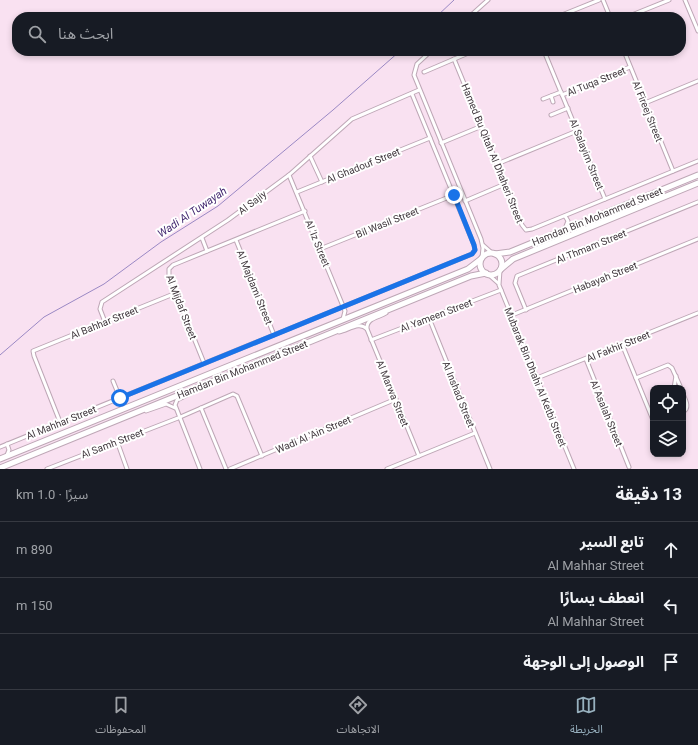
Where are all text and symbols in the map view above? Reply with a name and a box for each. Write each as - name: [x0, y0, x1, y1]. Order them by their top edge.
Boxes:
- search box: [12, 12, 686, 56]
- icon: search: [26, 23, 48, 45]
- text: ابحث هنا: [58, 25, 113, 43]
- street label: Al Tuqa Street: [565, 65, 627, 98]
- street label: Al Fireej Street: [630, 79, 665, 143]
- street label: Hamed Bu Qitah Al Dhaheri Street: [459, 82, 526, 225]
- street label: Al Salayim Street: [567, 117, 606, 191]
- street label: Al Ghadouf Street: [325, 146, 402, 185]
- water label: Wadi Al Tuwayah: [155, 184, 229, 240]
- street label: Hamdan Bin Mohammed Street: [530, 185, 664, 248]
- route end: [445, 186, 463, 204]
- street label: Al Sajiy: [236, 188, 269, 217]
- street label: Bil Wasil Street: [354, 205, 420, 240]
- street label: Al 'Iz Street: [303, 218, 332, 268]
- street label: Al Thmam Street: [555, 227, 628, 266]
- street label: Al Majdami Street: [235, 248, 274, 326]
- street label: Habayah Street: [572, 260, 639, 295]
- street label: Al Mijdaf Street: [164, 273, 199, 341]
- street label: Al Yameen Street: [399, 297, 474, 334]
- street label: Al Bahhar Street: [69, 304, 140, 341]
- street label: Mubarak Bin Dhahi Al Ketbi Street: [503, 306, 569, 448]
- street label: Al Fakhir Street: [585, 329, 652, 364]
- street label: Hamdan Bin Mohammed Street: [175, 338, 309, 401]
- street label: Al Marwa Street: [374, 358, 411, 428]
- street label: Al Inshad Street: [440, 360, 477, 429]
- street label: Al Asalah Street: [588, 378, 625, 448]
- map controls: [650, 385, 686, 457]
- button: locate: [650, 385, 686, 421]
- route start: [111, 389, 129, 407]
- street label: Al Mahhar Street: [25, 403, 98, 441]
- street label: Wadi Al 'Ain Street: [274, 414, 352, 455]
- button: layers: [650, 421, 686, 457]
- street label: Al Samh Street: [79, 427, 145, 460]
- text: 13 دقيقة: [615, 484, 682, 504]
- text: سيرًا · 1.0 km: [16, 487, 88, 502]
- text: تابع السير: [580, 533, 644, 551]
- icon: ahead: [660, 539, 682, 561]
- text: 890 m: [16, 542, 53, 557]
- text: Al Mahhar Street: [547, 558, 644, 573]
- text: انعطف يسارًا: [560, 589, 644, 607]
- icon: left: [660, 595, 682, 617]
- text: 150 m: [16, 598, 53, 613]
- text: Al Mahhar Street: [547, 614, 644, 629]
- icon: arrive: [660, 651, 682, 673]
- text: الوصول إلى الوجهة: [523, 653, 644, 671]
- tab: المحفوظات: [95, 694, 146, 741]
- tab: الاتجاهات: [337, 694, 380, 741]
- tab: الخريطة: [570, 694, 603, 741]

